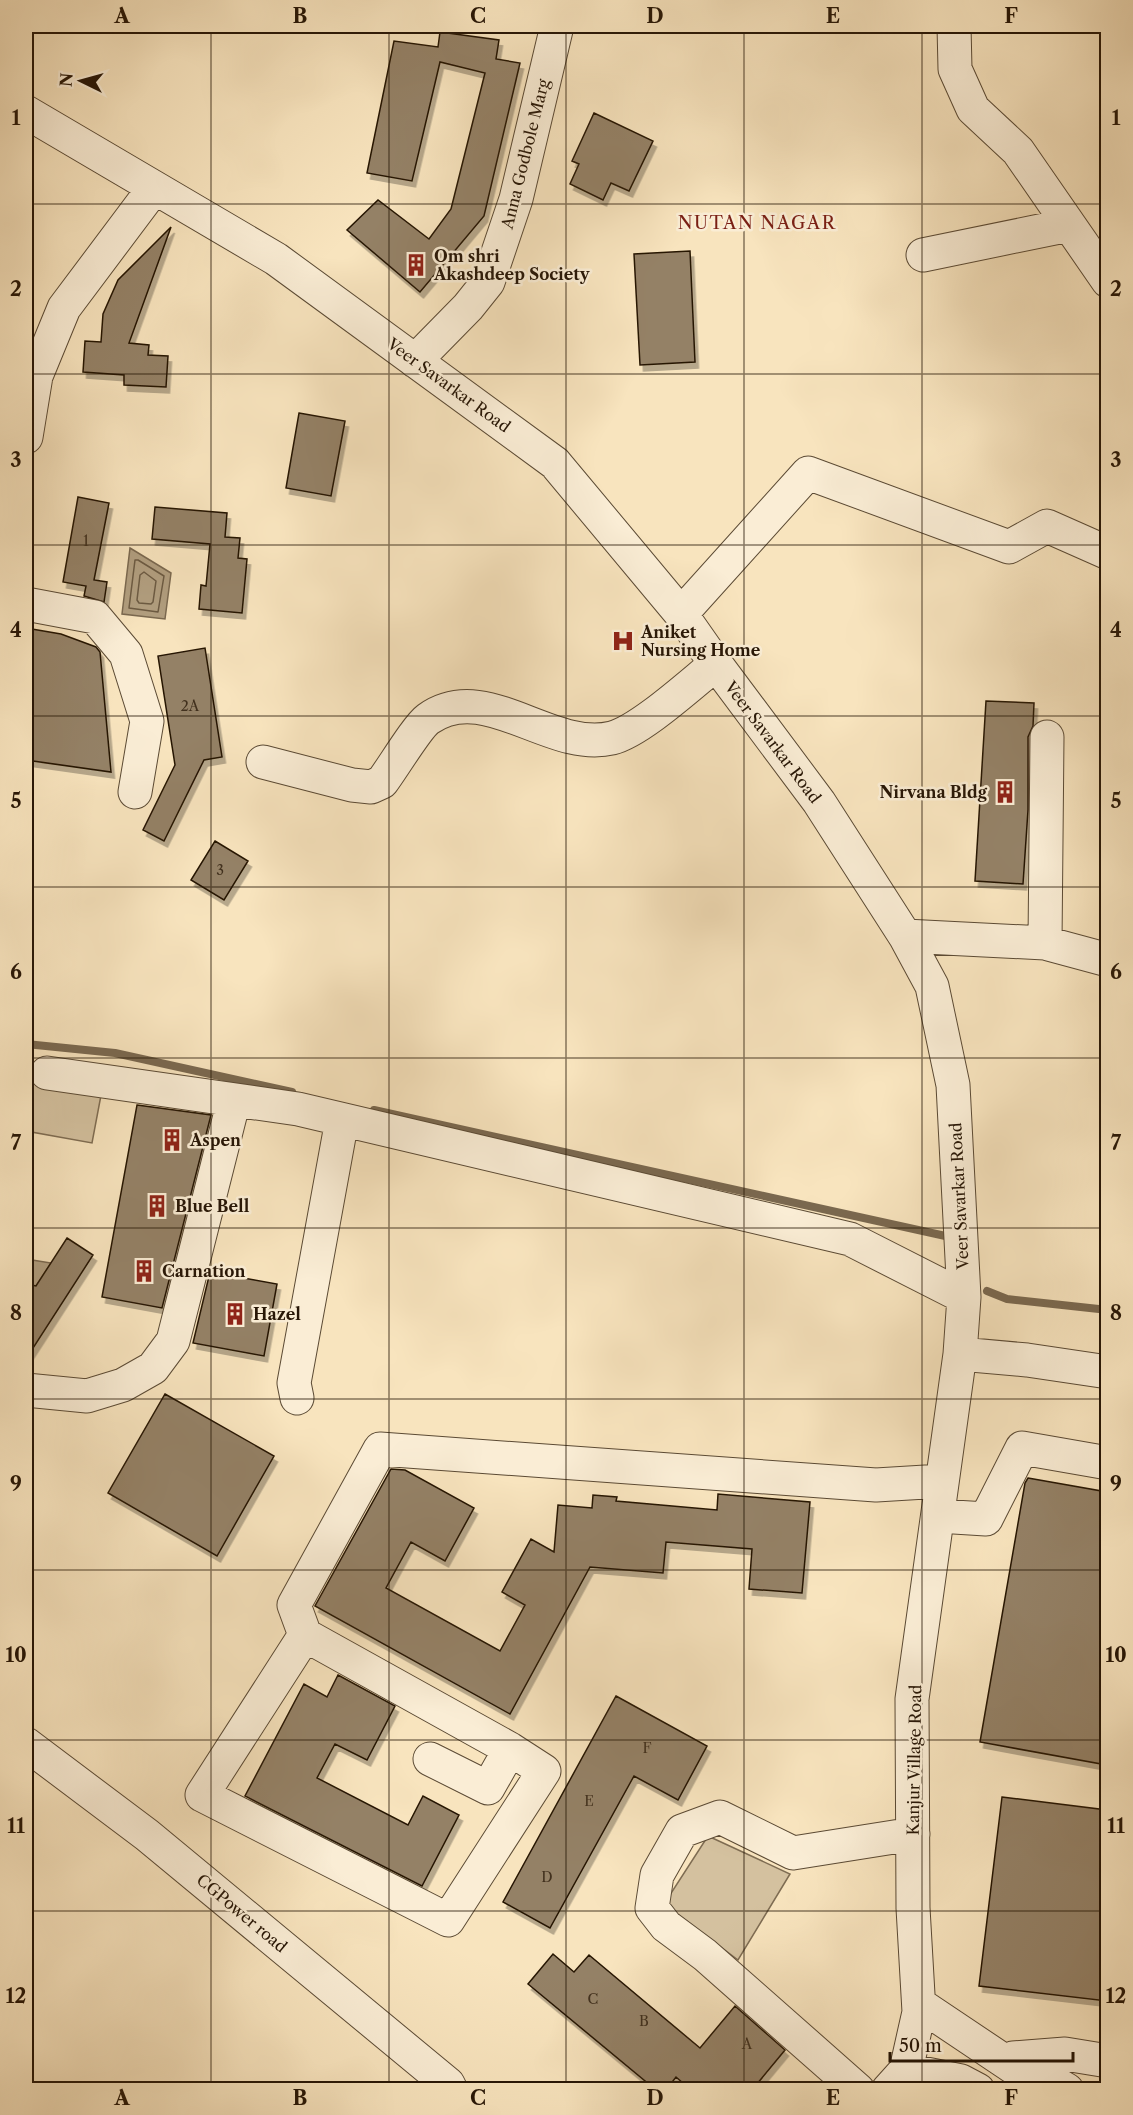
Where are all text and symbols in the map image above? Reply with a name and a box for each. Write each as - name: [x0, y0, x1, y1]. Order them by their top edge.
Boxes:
- text: A: [113, 4, 130, 28]
- text: B: [293, 4, 308, 28]
- text: C: [470, 4, 486, 28]
- text: D: [646, 4, 664, 28]
- text: E: [826, 4, 840, 28]
- text: F: [1004, 4, 1018, 28]
- north arrow: [51, 51, 111, 111]
- text: N: [55, 72, 77, 87]
- street label: Anna Godbole Marg: [496, 76, 553, 232]
- text: 1: [12, 106, 21, 130]
- text: 1: [1112, 106, 1121, 130]
- district label: NUTAN NAGAR: [678, 212, 836, 234]
- place label: Om shri Akashdeep Society: [433, 246, 591, 284]
- building icon: Om shri Akashdeep Society: [403, 252, 429, 278]
- text: 2: [10, 277, 22, 301]
- text: 2: [1110, 277, 1122, 301]
- street label: Veer Savarkar Road: [383, 333, 515, 437]
- text: 3: [10, 448, 22, 472]
- text: 3: [1110, 448, 1122, 472]
- house number: 1: [83, 532, 89, 550]
- text: 4: [10, 618, 22, 642]
- text: 4: [1110, 618, 1122, 642]
- place label: Aniket Nursing Home: [640, 622, 761, 660]
- hospital icon: Aniket Nursing Home: [610, 628, 636, 654]
- street label: Veer Savarkar Road: [720, 676, 825, 807]
- house number: 2A: [181, 697, 200, 715]
- building icon: Nirvana Bldg: [992, 779, 1018, 805]
- place label: Nirvana Bldg: [880, 782, 988, 802]
- text: 5: [10, 789, 22, 813]
- text: 5: [1110, 789, 1122, 813]
- house number: 3: [216, 861, 224, 879]
- text: 6: [10, 960, 22, 984]
- text: 6: [1110, 960, 1122, 984]
- street label: Veer Savarkar Road: [945, 1122, 973, 1271]
- building icon: Aspen: [159, 1127, 185, 1153]
- place label: Aspen: [189, 1130, 241, 1150]
- text: 7: [11, 1131, 22, 1155]
- text: 7: [1111, 1131, 1122, 1155]
- building icon: Blue Bell: [144, 1193, 170, 1219]
- place label: Blue Bell: [175, 1196, 250, 1216]
- building icon: Carnation: [131, 1258, 157, 1284]
- place label: Carnation: [162, 1261, 245, 1281]
- text: 8: [10, 1301, 22, 1325]
- building icon: Hazel: [222, 1301, 248, 1327]
- text: 8: [1110, 1301, 1122, 1325]
- place label: Hazel: [253, 1304, 301, 1324]
- text: 9: [10, 1472, 22, 1496]
- text: 9: [1110, 1472, 1122, 1496]
- text: 10: [5, 1643, 27, 1667]
- text: 10: [1105, 1643, 1127, 1667]
- street label: Kanjur Village Road: [903, 1684, 925, 1836]
- house number: F: [642, 1739, 652, 1757]
- house number: E: [584, 1792, 594, 1810]
- text: 11: [7, 1814, 25, 1838]
- text: 11: [1107, 1814, 1125, 1838]
- house number: D: [541, 1868, 553, 1886]
- street label: CGPower road: [193, 1869, 291, 1957]
- text: 12: [6, 1984, 26, 2008]
- text: 12: [1106, 1984, 1126, 2008]
- house number: C: [588, 1990, 598, 2008]
- house number: B: [639, 2012, 649, 2030]
- scale bar: [890, 2025, 1073, 2063]
- house number: A: [741, 2035, 753, 2053]
- text: 50 m: [899, 2035, 942, 2057]
- text: A: [113, 2086, 130, 2110]
- text: B: [293, 2086, 308, 2110]
- text: C: [470, 2086, 486, 2110]
- text: D: [646, 2086, 664, 2110]
- text: E: [826, 2086, 840, 2110]
- text: F: [1004, 2086, 1018, 2110]

